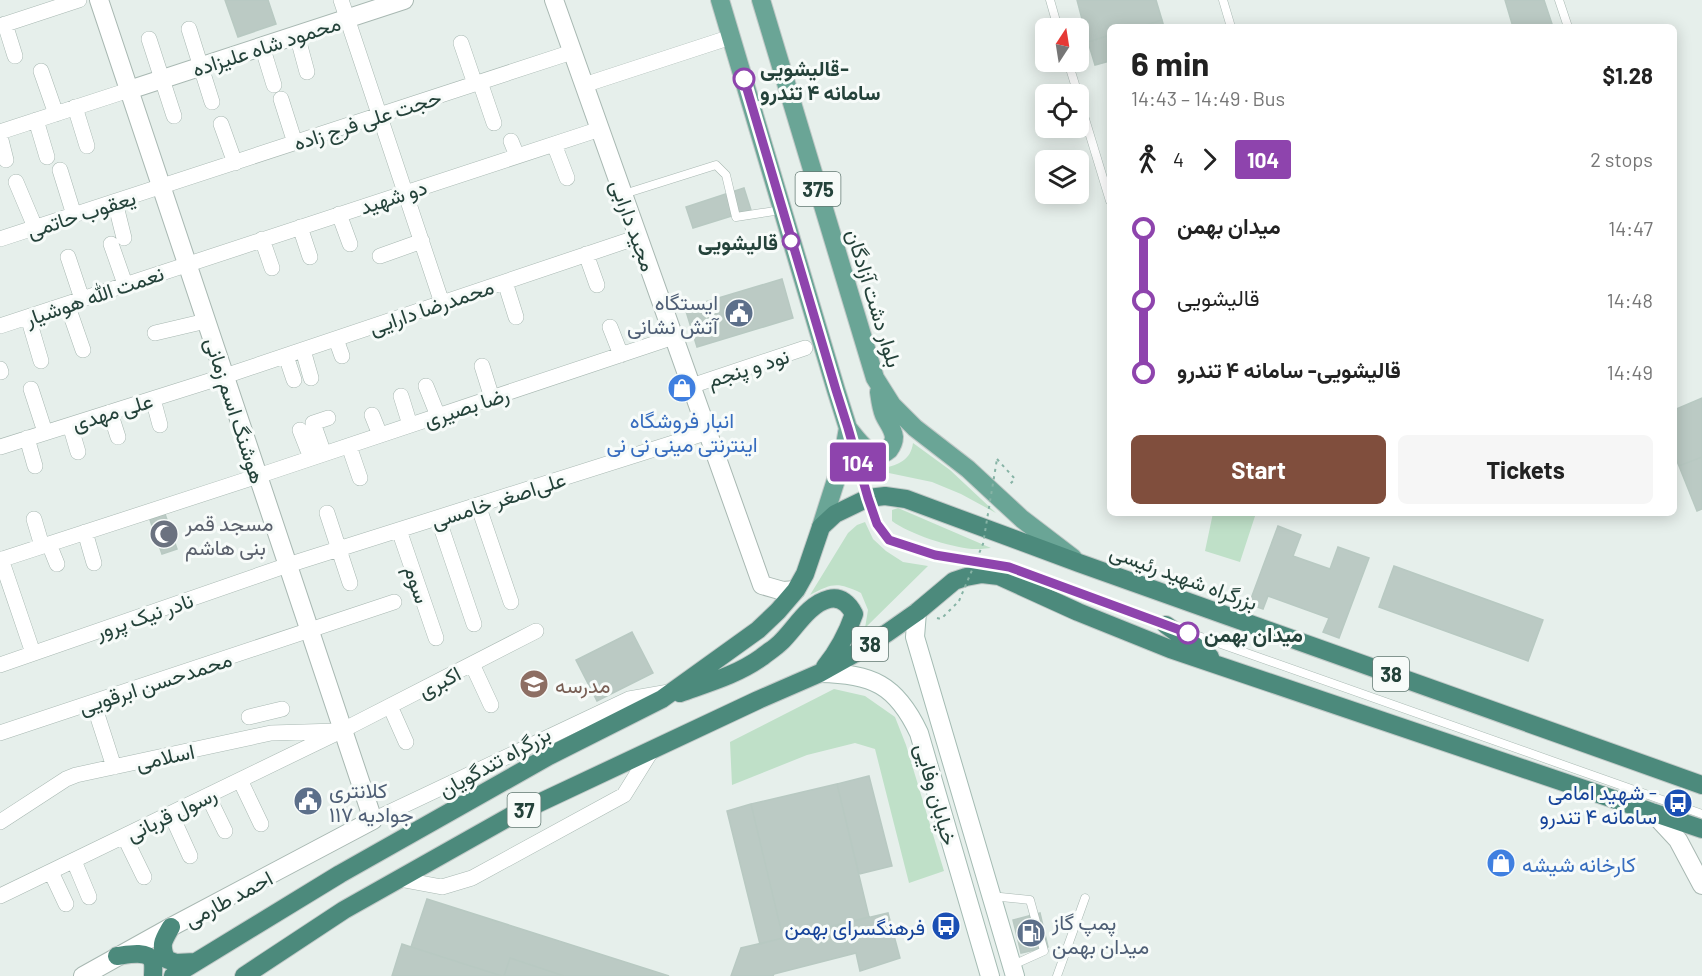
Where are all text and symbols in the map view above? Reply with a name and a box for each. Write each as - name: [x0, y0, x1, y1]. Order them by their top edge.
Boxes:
- street label: محمود شاه علیزاده: [189, 9, 344, 83]
- north arrow: [1035, 18, 1089, 72]
- map controls: [1035, 18, 1089, 204]
- text: 6 min: [1131, 43, 1209, 83]
- place label: قالیشویی- سامانه ۴ تندرو: [760, 55, 881, 106]
- text: $1.28: [1602, 62, 1653, 88]
- marker: قالیشویی- سامانه ۴ تندرو: [733, 68, 755, 90]
- street label: حجت علی فرج زاده: [290, 83, 445, 158]
- button: locate: [1035, 84, 1089, 138]
- text: 14:43 – 14:49 · Bus: [1131, 86, 1285, 110]
- icon: walk: [1131, 143, 1164, 176]
- icon: forward: [1193, 143, 1226, 176]
- text: 4: [1173, 147, 1184, 171]
- text: 104: [1247, 147, 1279, 172]
- text: 2 stops: [1590, 147, 1653, 171]
- button: layers: [1035, 150, 1089, 204]
- road number: 375: [796, 172, 840, 206]
- street label: دو شهید: [356, 173, 430, 221]
- street label: مجید دارابی: [604, 176, 662, 275]
- street label: یعقوب حاتمی: [23, 184, 139, 244]
- text: میدان بهمن: [1177, 212, 1281, 238]
- text: 14:47: [1608, 216, 1653, 240]
- street label: بلوار دشت آزادگان: [840, 226, 908, 371]
- place label: قالیشویی: [698, 229, 778, 256]
- marker: قالیشویی: [782, 232, 800, 250]
- street label: نعمت الله هوشیار: [20, 260, 167, 333]
- street label: محمدرضا دارایی: [365, 273, 497, 341]
- text: قالیشویی: [1177, 284, 1260, 310]
- text: 14:48: [1607, 288, 1653, 312]
- place label: ایستگاه آتش نشانی: [627, 289, 720, 339]
- public building icon: ایستگاه آتش نشانی: [723, 297, 755, 329]
- street label: هوشنگ اسم زمانی: [198, 334, 271, 487]
- street label: نود و پنجم: [704, 342, 793, 395]
- text: قالیشویی- سامانه ۴ تندرو: [1177, 356, 1401, 382]
- text: 14:49: [1607, 360, 1653, 384]
- shop icon: انبار فروشگاه اینترنتی مینی نی نی: [666, 372, 698, 404]
- street label: رضا بصیری: [420, 380, 512, 433]
- street label: علی مهدی: [69, 387, 156, 437]
- place label: انبار فروشگاه اینترنتی مینی نی نی: [606, 407, 758, 458]
- button: Start: [1131, 435, 1386, 504]
- button: Tickets: [1398, 435, 1653, 504]
- line badge: 104: [824, 442, 892, 482]
- text: 104: [842, 450, 874, 475]
- street label: علی‌اصغر خامسی: [427, 465, 569, 534]
- place label: مسجد قمر بنی هاشم: [184, 510, 273, 562]
- mosque icon: مسجد قمر بنی هاشم: [148, 518, 180, 550]
- street label: بزرگراه شهید رئیسی: [1106, 538, 1261, 616]
- street label: سوم: [397, 562, 436, 607]
- street label: نادر نیک پرور: [91, 587, 197, 647]
- place label: میدان بهمن: [1204, 621, 1303, 648]
- marker: میدان بهمن: [1177, 622, 1199, 644]
- road number: 38: [852, 627, 888, 661]
- street label: محمدحسن ابرقویی: [75, 645, 235, 720]
- road number: 38: [1373, 657, 1409, 691]
- street label: اکبری: [414, 660, 465, 704]
- school or university icon: مدرسه: [518, 668, 550, 700]
- place label: مدرسه: [555, 672, 610, 699]
- street label: بزرگراه تندگویان: [434, 720, 555, 804]
- street label: اسلامی: [133, 738, 197, 775]
- street label: خیابان وفایی: [909, 740, 963, 848]
- place label: کلانتری ۱۱۷ جوادیه: [329, 777, 413, 828]
- place label: شهید امامی - سامانه ۴ تندرو: [1540, 779, 1657, 830]
- street label: رسول قربانی: [122, 780, 221, 847]
- public building icon: کلانتری ۱۱۷ جوادیه: [292, 785, 324, 817]
- bus stop icon: شهید امامی - سامانه ۴ تندرو: [1662, 787, 1694, 819]
- road number: 37: [508, 793, 540, 827]
- shop icon: کارخانه شیشه: [1485, 847, 1517, 879]
- place label: کارخانه شیشه: [1522, 851, 1636, 878]
- street label: احمد طارمی: [180, 864, 277, 933]
- place label: پمپ گاز میدان بهمن: [1051, 909, 1149, 960]
- bus stop icon: فرهنگسرای بهمن: [930, 910, 962, 942]
- place label: فرهنگسرای بهمن: [784, 914, 925, 941]
- fuel station icon: پمپ گاز میدان بهمن: [1015, 917, 1047, 949]

